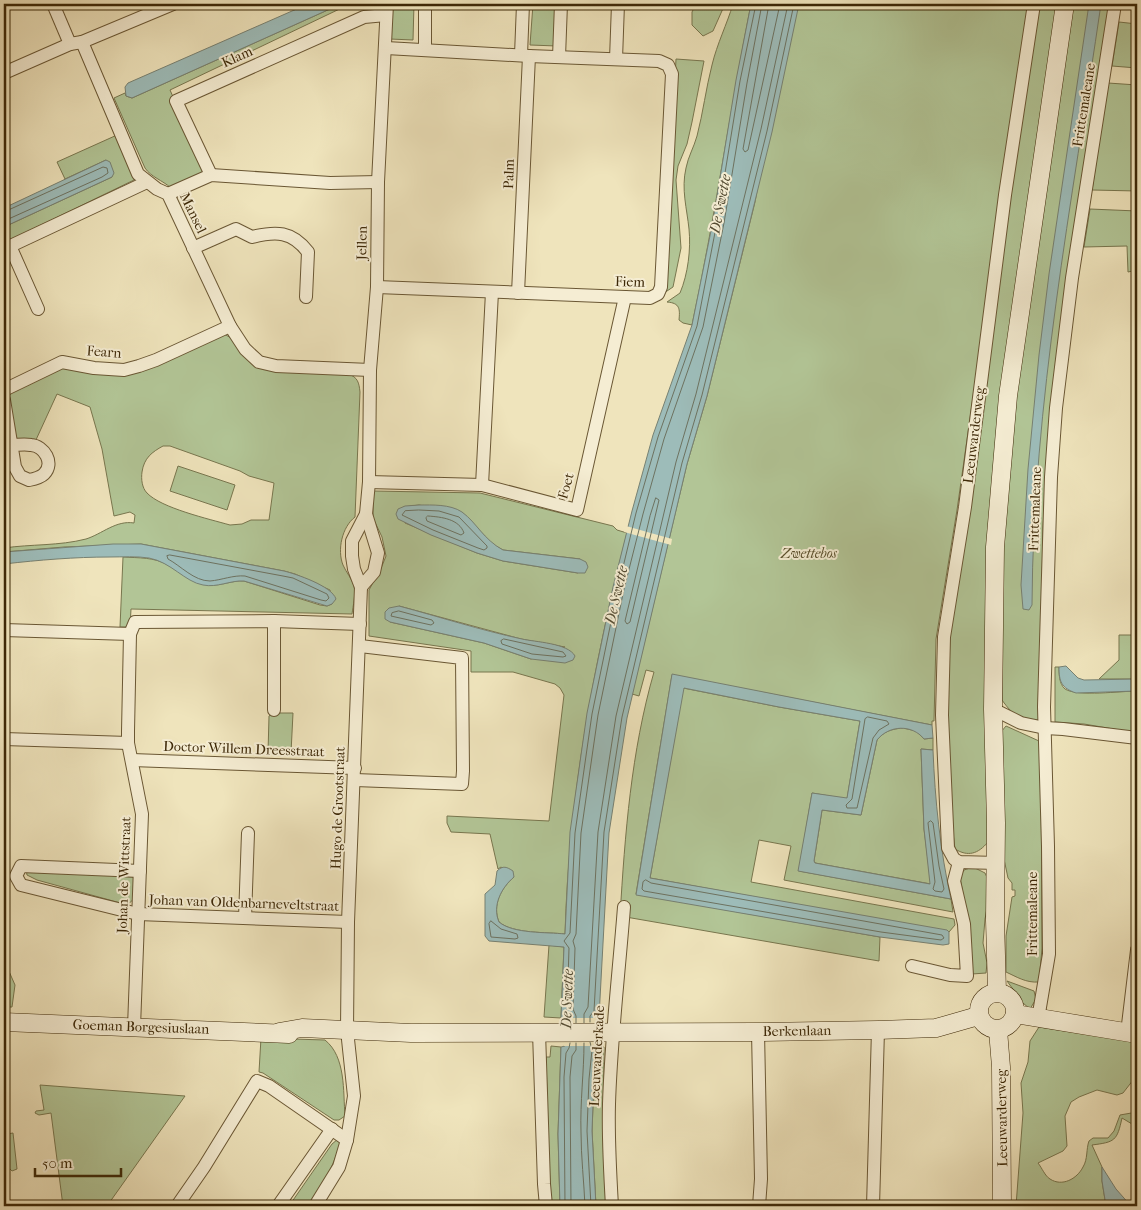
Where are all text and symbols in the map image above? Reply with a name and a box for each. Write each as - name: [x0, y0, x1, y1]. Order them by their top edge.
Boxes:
- street label: Klam: [219, 43, 255, 71]
- street label: Frittemaleane: [1069, 62, 1099, 148]
- street label: Palm: [500, 158, 518, 189]
- water label: De Swette: [705, 172, 735, 236]
- street label: Mansel: [176, 190, 210, 236]
- street label: Jellen: [353, 226, 371, 261]
- street label: Fiem: [615, 273, 646, 291]
- street label: Fearn: [86, 342, 122, 362]
- street label: Leeuwarderweg: [960, 385, 988, 485]
- street label: Frittemaleane: [1025, 466, 1045, 552]
- street label: Foet: [554, 471, 578, 501]
- park label: Zwettebos: [780, 545, 838, 562]
- water label: De Swette: [600, 563, 632, 627]
- street label: Doctor Willem Dreesstraat: [163, 738, 325, 760]
- street label: Hugo de Grootstraat: [327, 746, 349, 870]
- street label: Johan de Wittstraat: [113, 816, 135, 935]
- street label: Frittemaleane: [1024, 872, 1041, 956]
- street label: Johan van Oldenbarneveltstraat: [148, 891, 339, 915]
- water label: De Swette: [557, 968, 577, 1030]
- street label: Leeuwarderkade: [586, 1005, 608, 1107]
- street label: Goeman Borgesiuslaan: [72, 1016, 210, 1038]
- street label: Berkenlaan: [762, 1022, 832, 1040]
- street label: Leeuwarderweg: [993, 1068, 1011, 1167]
- scale bar: [35, 1145, 121, 1177]
- text: 50 m: [42, 1154, 73, 1172]

